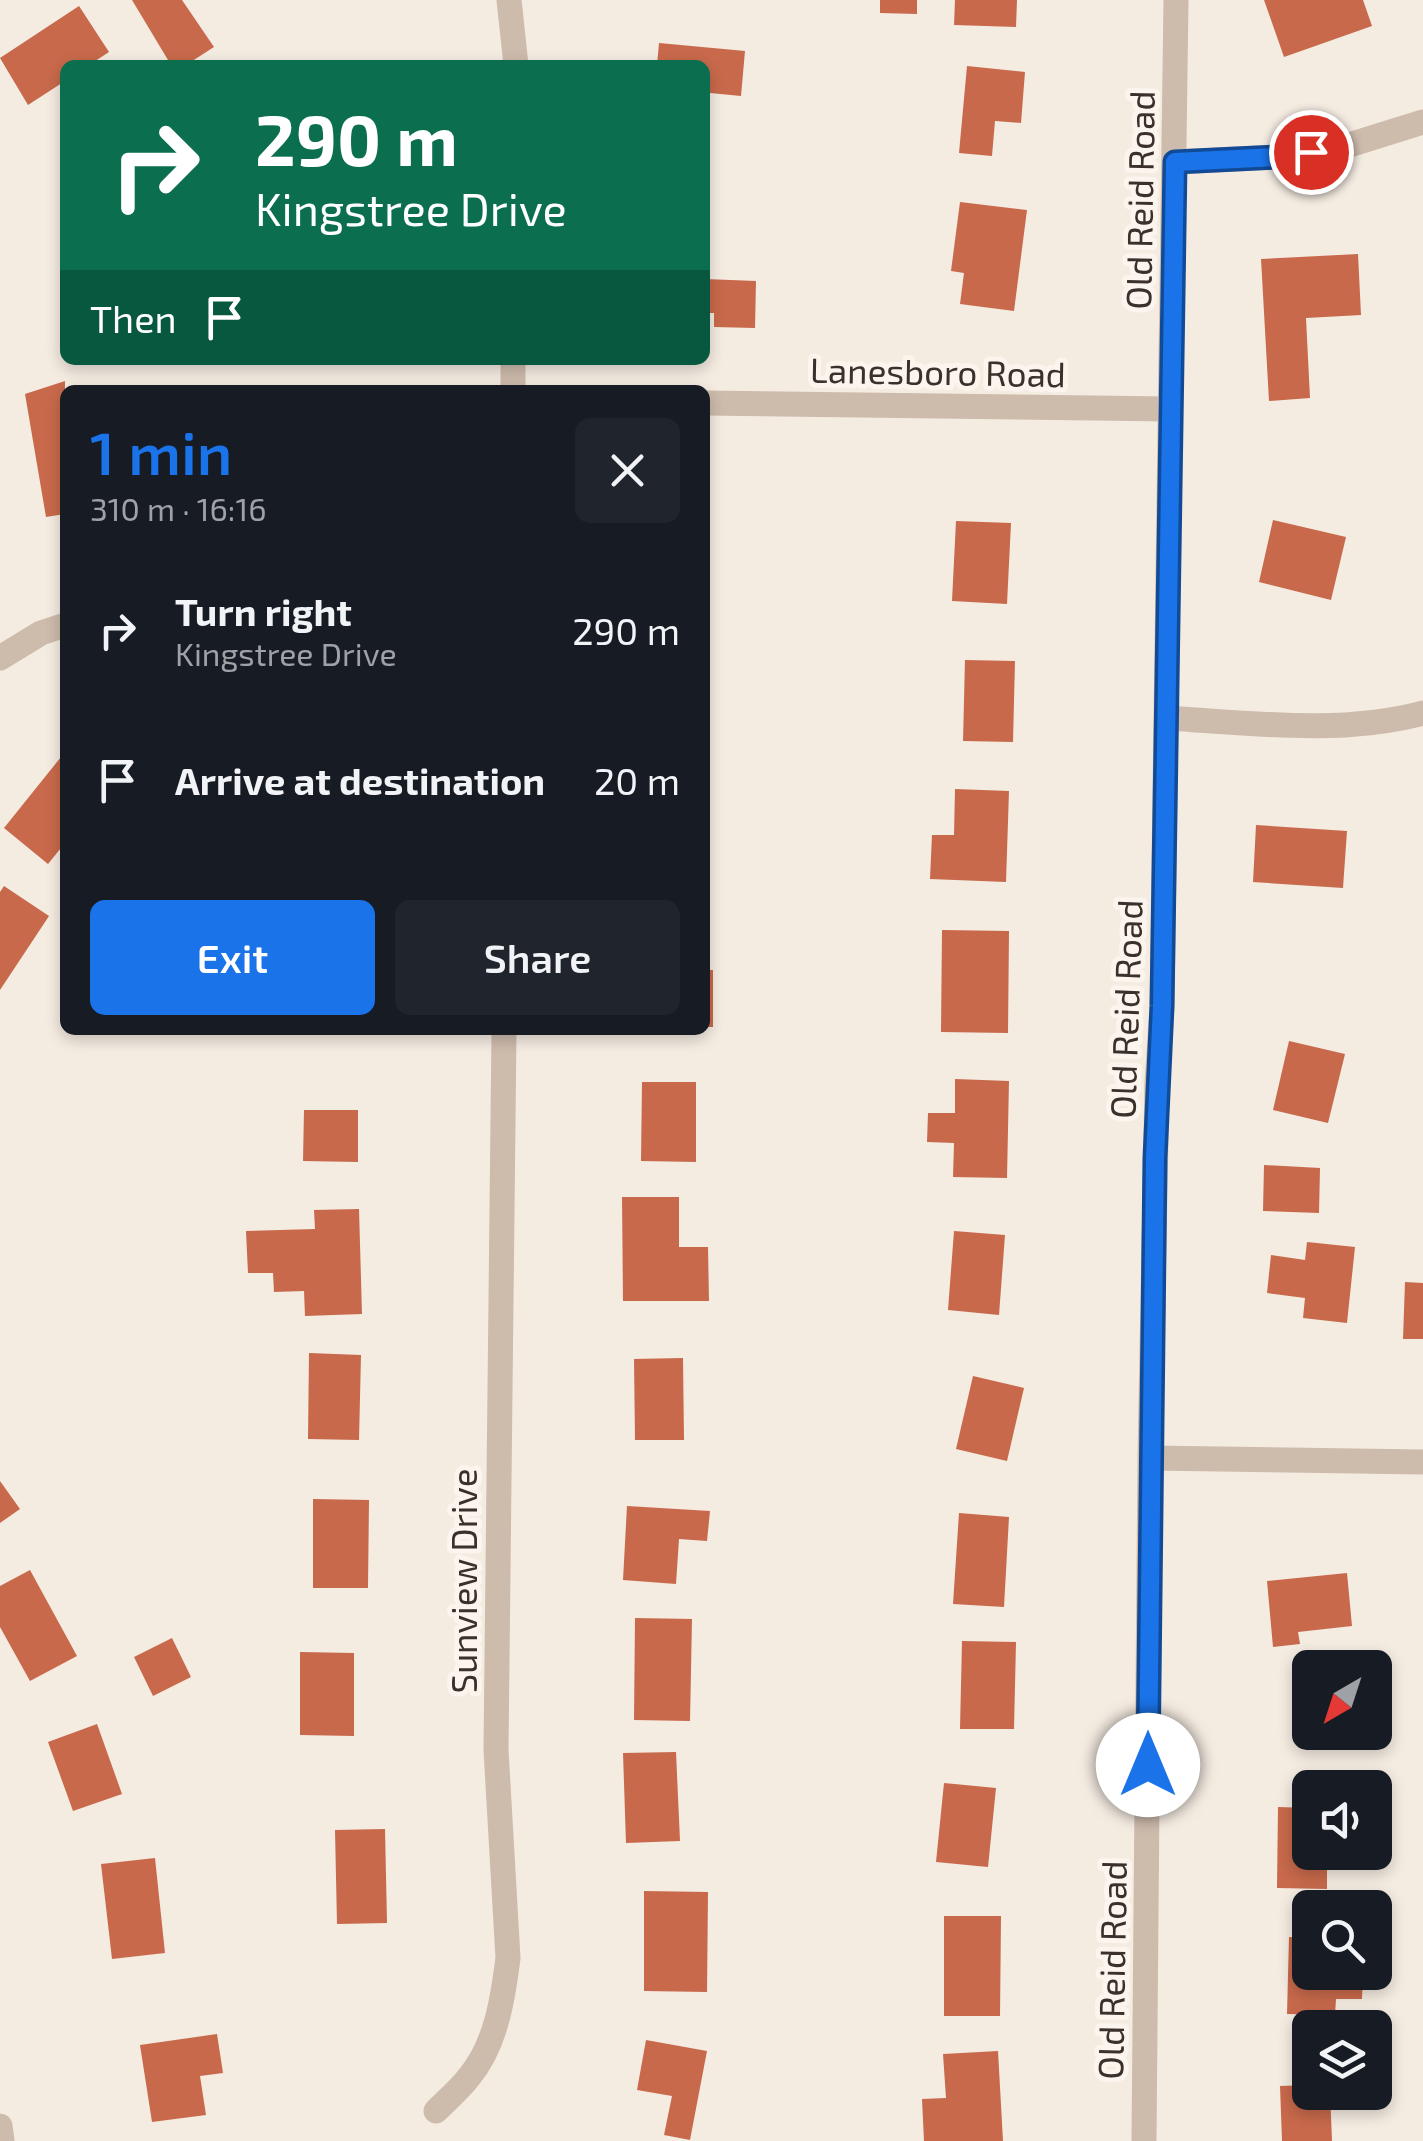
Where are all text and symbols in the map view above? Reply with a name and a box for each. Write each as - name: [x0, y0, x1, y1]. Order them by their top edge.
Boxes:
- street label: Old Reid Road: [1116, 90, 1162, 310]
- text: 290 m: [255, 96, 458, 180]
- icon: right: [90, 100, 220, 230]
- pin: [1269, 110, 1354, 195]
- icon: arrive: [1284, 125, 1339, 180]
- text: Kingstree Drive: [255, 181, 567, 235]
- icon: arrive: [197, 290, 252, 345]
- text: Then: [90, 295, 177, 341]
- street label: Lanesboro Road: [810, 348, 1066, 394]
- text: 1 min: [90, 415, 232, 487]
- button: close: [575, 418, 680, 523]
- text: 310 m · 16:16: [90, 489, 266, 527]
- text: Turn right: [175, 588, 352, 634]
- icon: right: [90, 603, 145, 658]
- text: 290 m: [572, 607, 680, 653]
- text: Kingstree Drive: [175, 634, 397, 672]
- icon: arrive: [90, 753, 145, 808]
- text: Arrive at destination: [175, 757, 545, 803]
- text: 20 m: [594, 757, 680, 803]
- street label: Old Reid Road: [1100, 899, 1150, 1119]
- button: Exit: [90, 900, 375, 1015]
- button: Share: [395, 900, 680, 1015]
- street label: Sunview Drive: [442, 1469, 484, 1693]
- north arrow: [1292, 1650, 1392, 1750]
- map controls: [1292, 1650, 1392, 2110]
- position arrow: [1096, 1713, 1200, 1817]
- button: sound: [1292, 1770, 1392, 1870]
- street label: Old Reid Road: [1088, 1860, 1134, 2080]
- button: search: [1292, 1890, 1392, 1990]
- button: layers: [1292, 2010, 1392, 2110]

